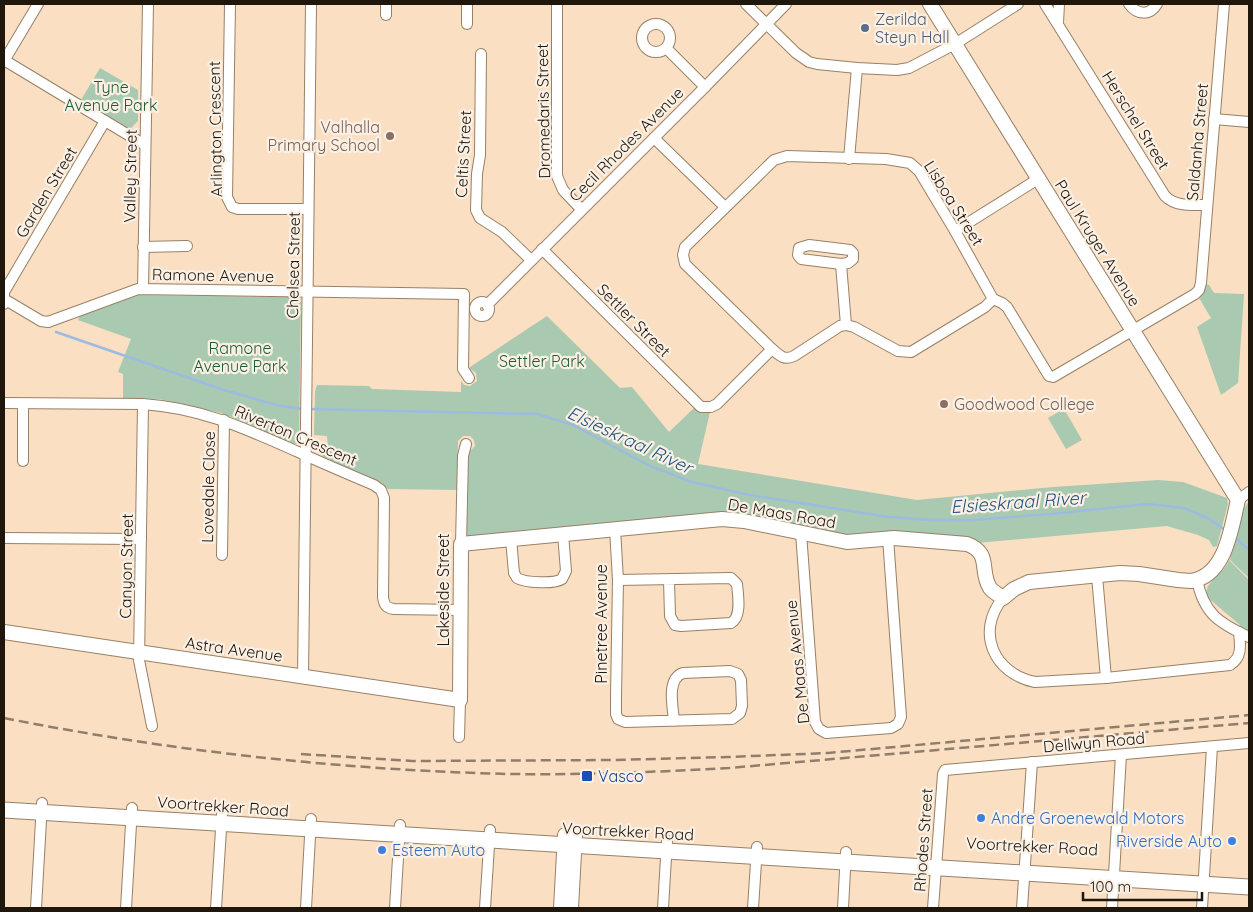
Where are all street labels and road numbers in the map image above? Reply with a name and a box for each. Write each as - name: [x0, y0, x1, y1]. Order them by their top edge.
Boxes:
- street label: Dromedaris Street: [532, 43, 554, 179]
- street label: Arlington Crescent: [204, 61, 226, 197]
- street label: Herschel Street: [1098, 67, 1174, 173]
- street label: Cecil Rhodes Avenue: [564, 82, 688, 206]
- street label: Saldanha Street: [1182, 82, 1212, 202]
- street label: Celtis Street: [451, 110, 475, 198]
- street label: Valley Street: [119, 129, 141, 223]
- street label: Garden Street: [11, 143, 81, 241]
- street label: Lisboa Street: [920, 157, 988, 249]
- street label: Paul Kruger Avenue: [1051, 176, 1145, 310]
- street label: Chelsea Street: [282, 212, 304, 318]
- street label: Ramone Avenue: [152, 264, 274, 286]
- street label: Settler Street: [593, 279, 675, 361]
- street label: Riverton Crescent: [232, 400, 360, 470]
- street label: Lovedale Close: [197, 431, 219, 543]
- street label: De Maas Road: [726, 494, 838, 532]
- street label: Canyon Street: [115, 513, 137, 619]
- street label: Lakeside Street: [433, 533, 453, 647]
- street label: Pinetree Avenue: [591, 564, 611, 684]
- street label: De Maas Avenue: [781, 599, 813, 725]
- street label: Astra Avenue: [184, 632, 284, 666]
- street label: Dellwyn Road: [1042, 728, 1146, 756]
- street label: Rhodes Street: [909, 788, 937, 892]
- street label: Voortrekker Road: [156, 791, 290, 821]
- street label: Voortrekker Road: [562, 818, 694, 844]
- street label: Voortrekker Road: [966, 833, 1098, 859]

